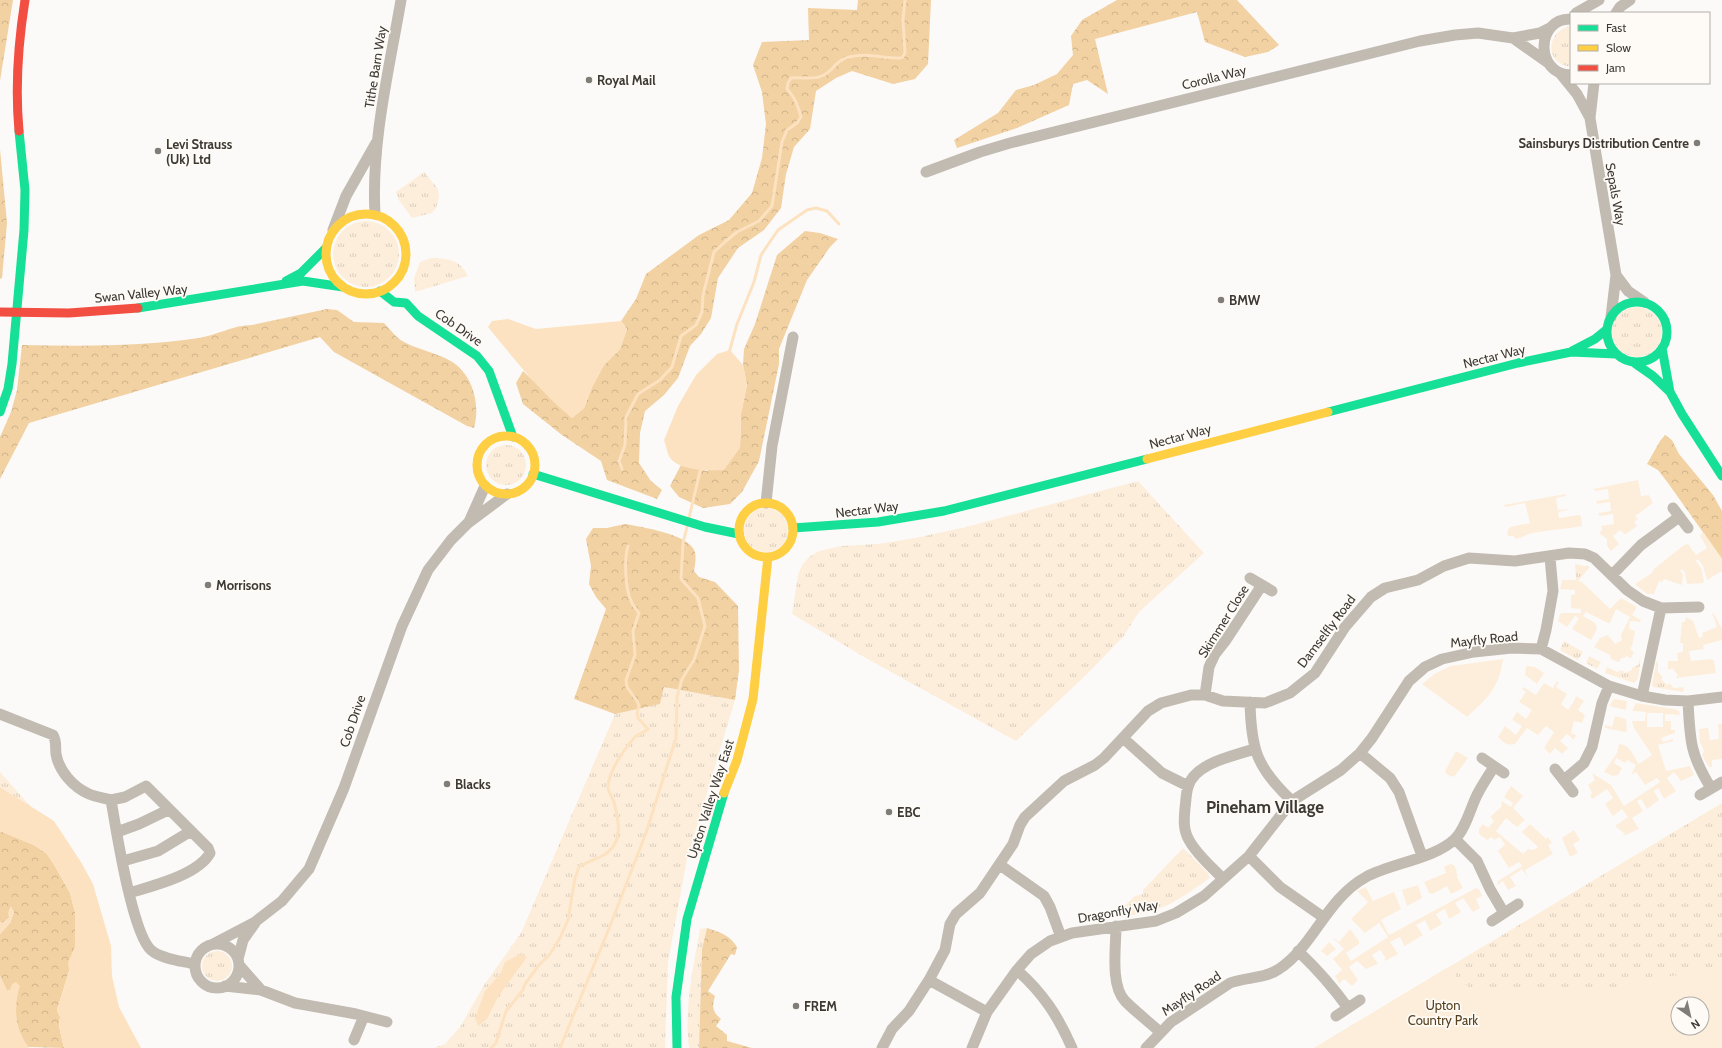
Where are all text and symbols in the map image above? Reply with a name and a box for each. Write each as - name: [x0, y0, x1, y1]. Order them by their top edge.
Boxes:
- legend: [1570, 12, 1710, 84]
- text: Fast: [1606, 20, 1626, 35]
- street label: Tithe Barn Way: [361, 24, 389, 109]
- text: Slow: [1606, 40, 1631, 55]
- text: Jam: [1605, 60, 1625, 75]
- street label: Corolla Way: [1180, 61, 1248, 93]
- place label: Royal Mail: [597, 72, 656, 88]
- marker: Royal Mail: [584, 75, 594, 85]
- place label: Sainsburys Distribution Centre: [1519, 135, 1689, 151]
- place label: Levi Strauss (Uk) Ltd: [166, 136, 233, 167]
- marker: Sainsburys Distribution Centre: [1692, 138, 1702, 148]
- marker: Levi Strauss (Uk) Ltd: [153, 146, 163, 156]
- street label: Sepals Way: [1603, 161, 1629, 227]
- street label: Swan Valley Way: [94, 280, 189, 306]
- place label: BMW: [1229, 292, 1261, 308]
- marker: BMW: [1216, 295, 1226, 305]
- street label: Cob Drive: [432, 305, 486, 349]
- street label: Nectar Way: [1461, 340, 1527, 371]
- street label: Nectar Way: [1147, 420, 1213, 452]
- street label: Nectar Way: [835, 497, 900, 521]
- place label: Morrisons: [216, 577, 272, 593]
- marker: Morrisons: [203, 580, 213, 590]
- street label: Skimmer Close: [1194, 581, 1252, 660]
- street label: Damselfly Road: [1293, 591, 1359, 671]
- street label: Mayfly Road: [1449, 627, 1519, 651]
- street label: Cob Drive: [336, 692, 369, 749]
- street label: Upton Valley Way East: [683, 737, 737, 861]
- place label: Blacks: [455, 776, 491, 792]
- marker: Blacks: [442, 779, 452, 789]
- district label: Pineham Village: [1206, 797, 1324, 817]
- place label: EBC: [897, 804, 921, 820]
- marker: EBC: [884, 807, 894, 817]
- street label: Dragonfly Way: [1076, 896, 1160, 926]
- street label: Mayfly Road: [1158, 967, 1224, 1019]
- north arrow: [1670, 996, 1710, 1036]
- park label: Upton Country Park: [1408, 997, 1478, 1028]
- place label: FREM: [804, 998, 837, 1014]
- marker: FREM: [791, 1001, 801, 1011]
- text: N: [1688, 1016, 1703, 1032]

